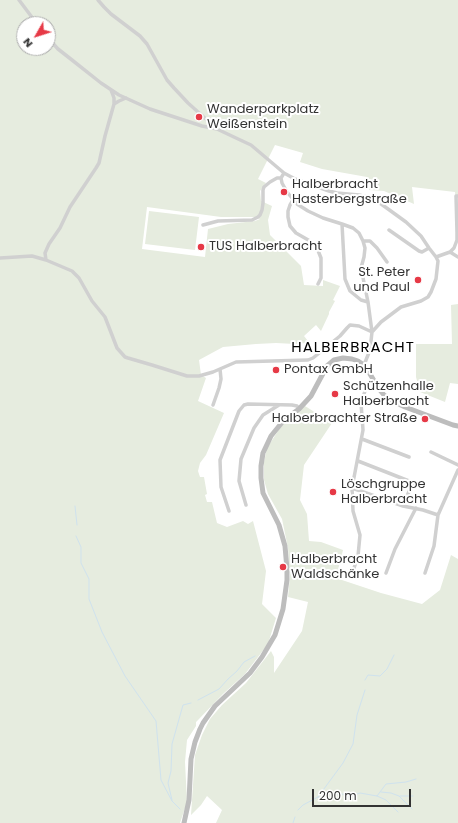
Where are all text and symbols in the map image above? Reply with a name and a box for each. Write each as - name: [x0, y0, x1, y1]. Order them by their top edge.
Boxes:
- north arrow: [16, 16, 56, 56]
- text: N: [19, 35, 36, 51]
- place label: Wanderparkplatz Weißenstein: [207, 102, 319, 133]
- marker: Wanderparkplatz Weißenstein: [194, 112, 204, 122]
- place label: Halberbracht Hasterbergstraße: [292, 177, 407, 208]
- marker: Halberbracht Hasterbergstraße: [279, 187, 289, 197]
- place label: TUS Halberbracht: [209, 239, 322, 255]
- marker: TUS Halberbracht: [196, 242, 206, 252]
- place label: St. Peter und Paul: [353, 265, 410, 296]
- marker: St. Peter und Paul: [413, 275, 423, 285]
- district label: HALBERBRACHT: [291, 339, 415, 357]
- place label: Pontax GmbH: [284, 362, 373, 378]
- marker: Pontax GmbH: [271, 365, 281, 375]
- place label: Schützenhalle Halberbracht: [343, 379, 434, 410]
- marker: Schützenhalle Halberbracht: [330, 389, 340, 399]
- place label: Halberbrachter Straße: [272, 411, 417, 427]
- marker: Halberbrachter Straße: [420, 414, 430, 424]
- place label: Löschgruppe Halberbracht: [341, 477, 427, 508]
- marker: Löschgruppe Halberbracht: [328, 487, 338, 497]
- place label: Halberbracht Waldschänke: [291, 552, 379, 583]
- marker: Halberbracht Waldschänke: [278, 562, 288, 572]
- scale bar: [314, 781, 413, 807]
- text: 200 m: [319, 787, 357, 804]

